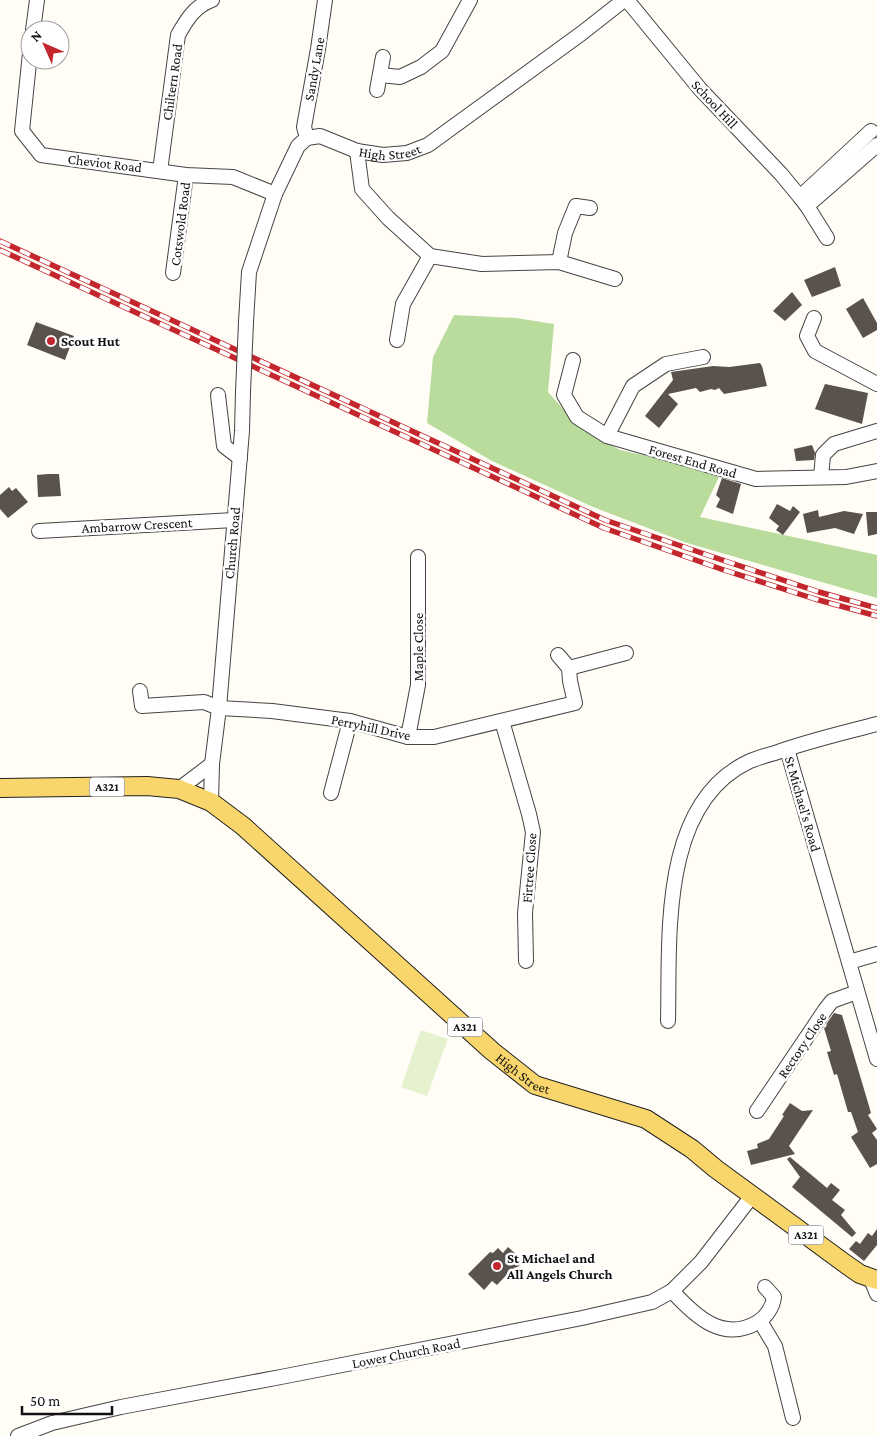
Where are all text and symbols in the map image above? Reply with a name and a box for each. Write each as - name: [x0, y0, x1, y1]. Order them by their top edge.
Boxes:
- north arrow: [20, 20, 70, 70]
- text: N: [27, 26, 45, 45]
- street label: Sandy Lane: [301, 36, 327, 102]
- street label: Chiltern Road: [159, 42, 185, 121]
- street label: School Hill: [689, 77, 742, 132]
- street label: High Street: [358, 140, 424, 163]
- street label: Cheviot Road: [67, 151, 144, 176]
- street label: Cotswold Road: [167, 181, 193, 267]
- place label: Scout Hut: [61, 333, 121, 349]
- marker: Scout Hut: [45, 335, 57, 347]
- street label: Forest End Road: [647, 441, 739, 481]
- street label: Church Road: [221, 506, 243, 580]
- street label: Ambarrow Crescent: [81, 514, 193, 536]
- street label: Maple Close: [410, 613, 426, 681]
- street label: Perryhill Drive: [330, 711, 412, 743]
- street label: St Michael's Road: [782, 755, 824, 854]
- road number: A321: [90, 778, 124, 796]
- street label: Firtree Close: [519, 832, 539, 904]
- street label: Rectory Close: [774, 1009, 830, 1081]
- road number: A321: [448, 1018, 482, 1036]
- street label: High Street: [493, 1049, 552, 1097]
- road number: A321: [788, 1226, 824, 1244]
- place label: St Michael and All Angels Church: [506, 1250, 612, 1282]
- marker: St Michael and All Angels Church: [491, 1260, 503, 1272]
- street label: Lower Church Road: [350, 1335, 462, 1371]
- scale bar: [22, 1384, 112, 1416]
- text: 50 m: [30, 1393, 60, 1409]

